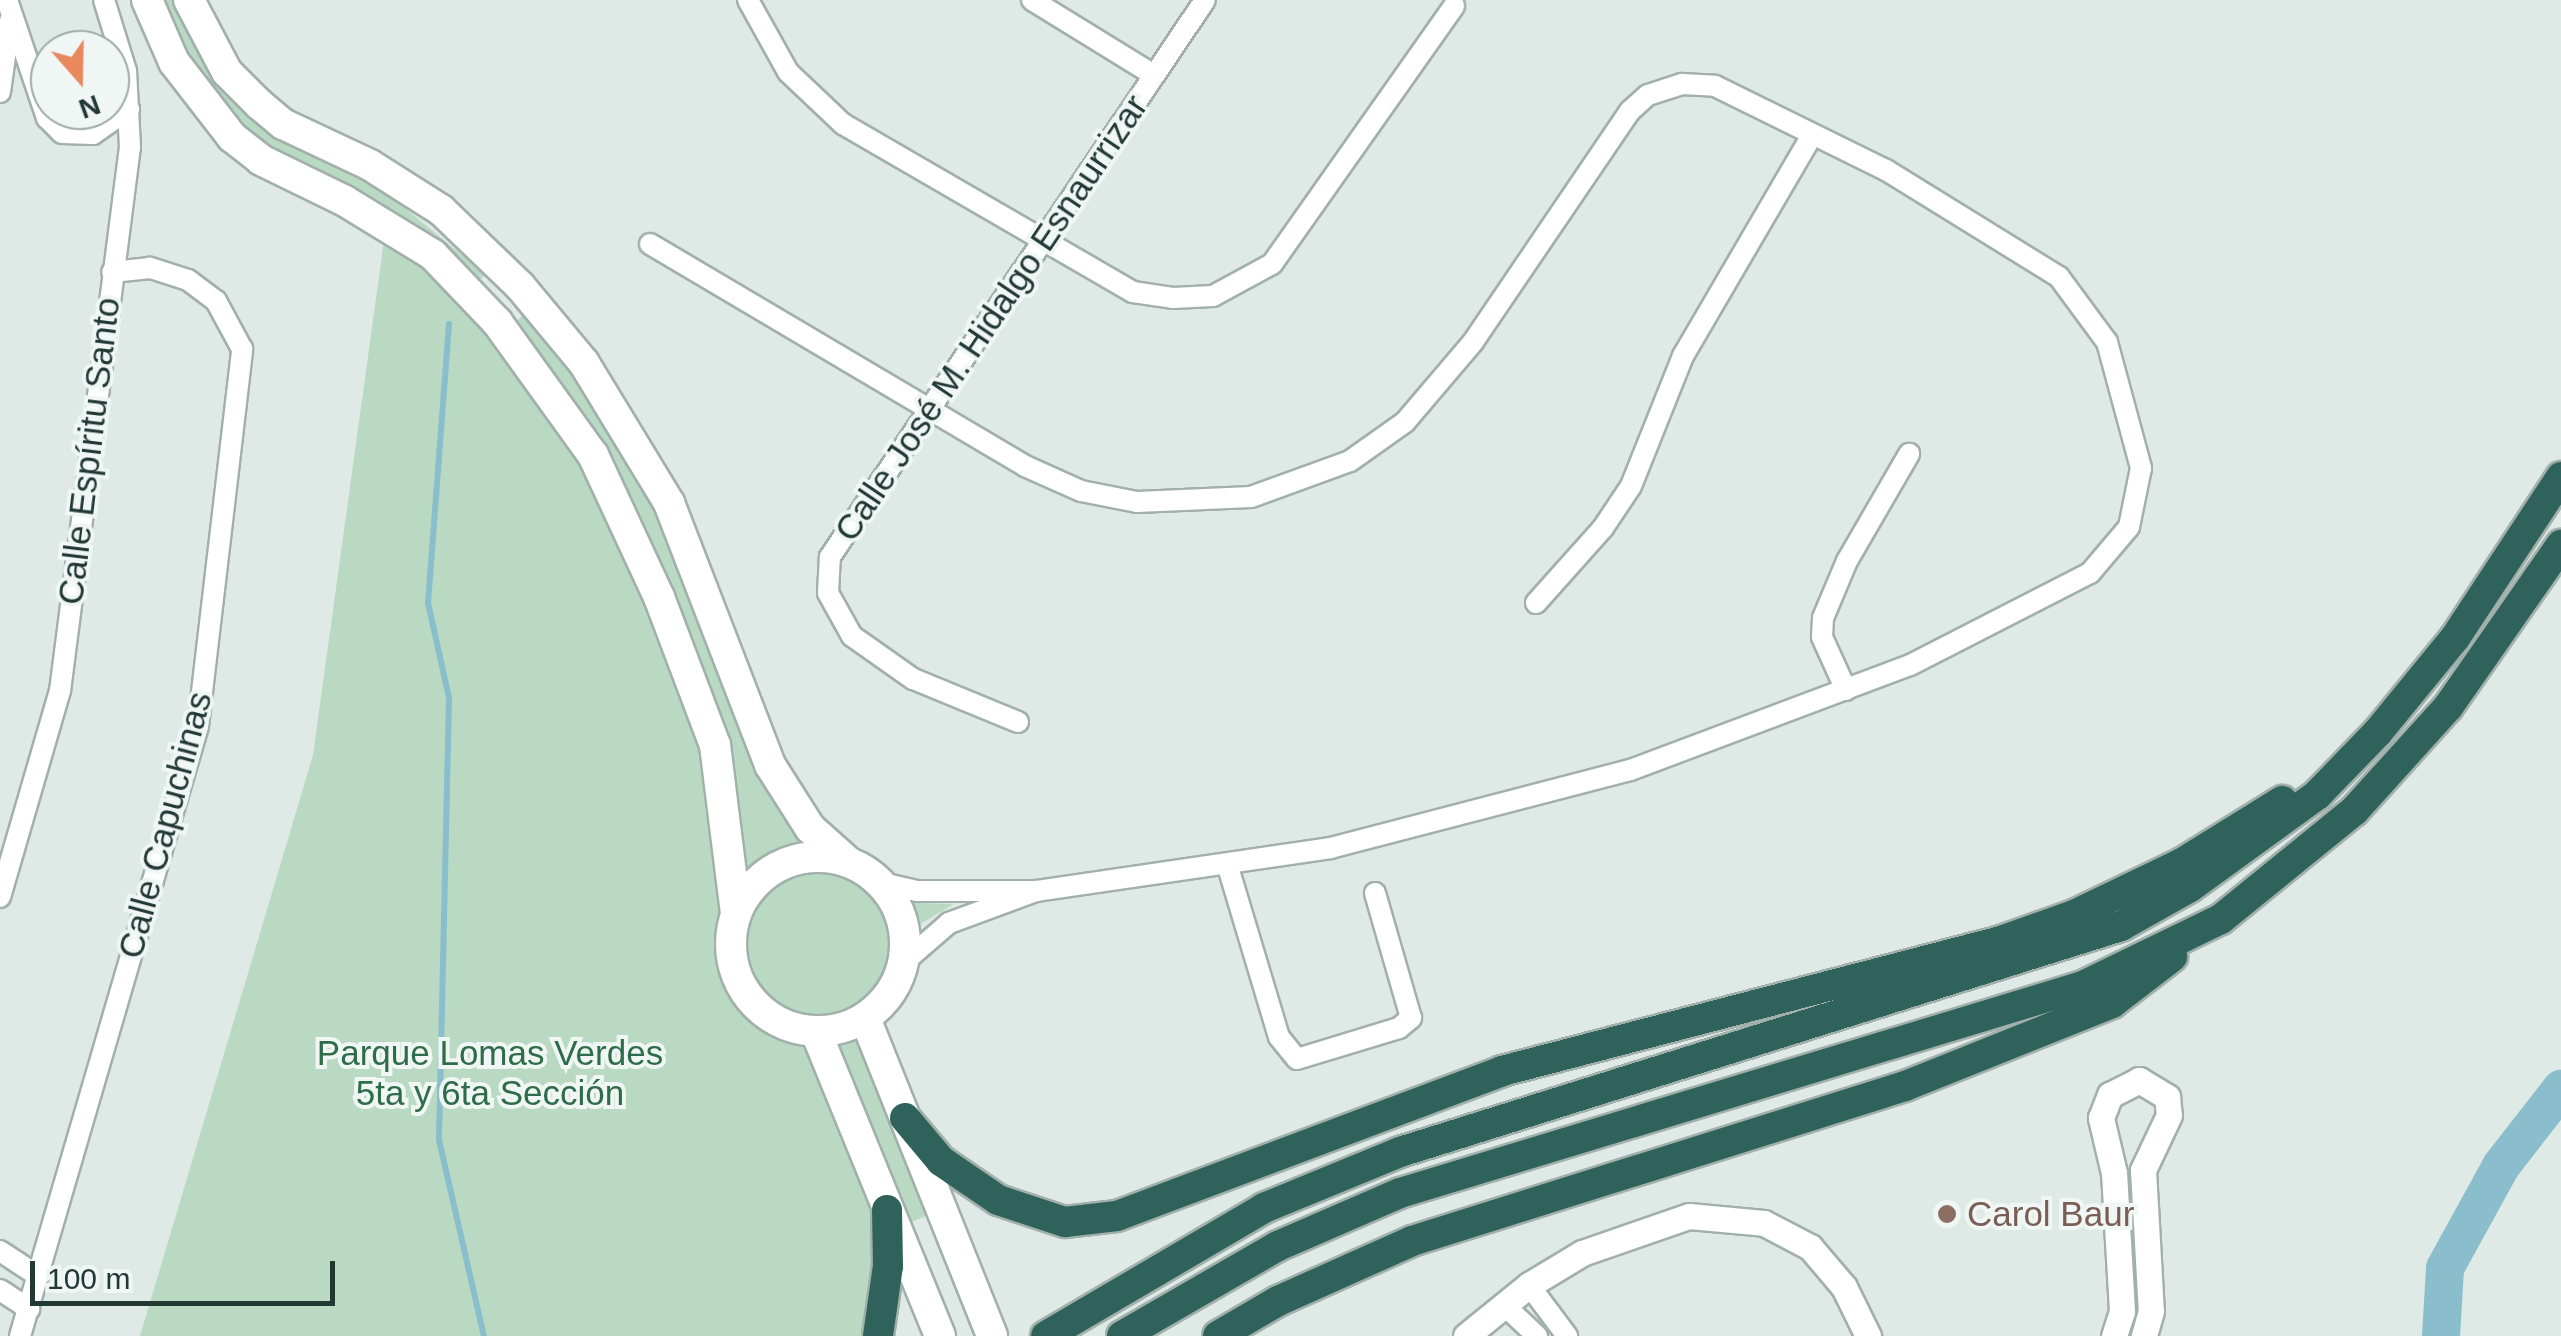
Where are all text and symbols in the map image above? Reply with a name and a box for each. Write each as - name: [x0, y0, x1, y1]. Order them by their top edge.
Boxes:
- north arrow: [30, 30, 130, 130]
- street label: Calle José M. Hidalgo Esnaurrizar: [826, 87, 1156, 549]
- text: N: [75, 89, 105, 125]
- street label: Calle Espíritu Santo: [49, 295, 129, 607]
- street label: Calle Capuchinas: [109, 687, 221, 963]
- park label: Parque Lomas Verdes 5ta y 6ta Sección: [317, 1032, 663, 1114]
- place label: Carol Baur: [1967, 1193, 2134, 1235]
- marker: Carol Baur: [1936, 1203, 1958, 1225]
- scale bar: [35, 1241, 340, 1303]
- text: 100 m: [47, 1262, 130, 1295]

